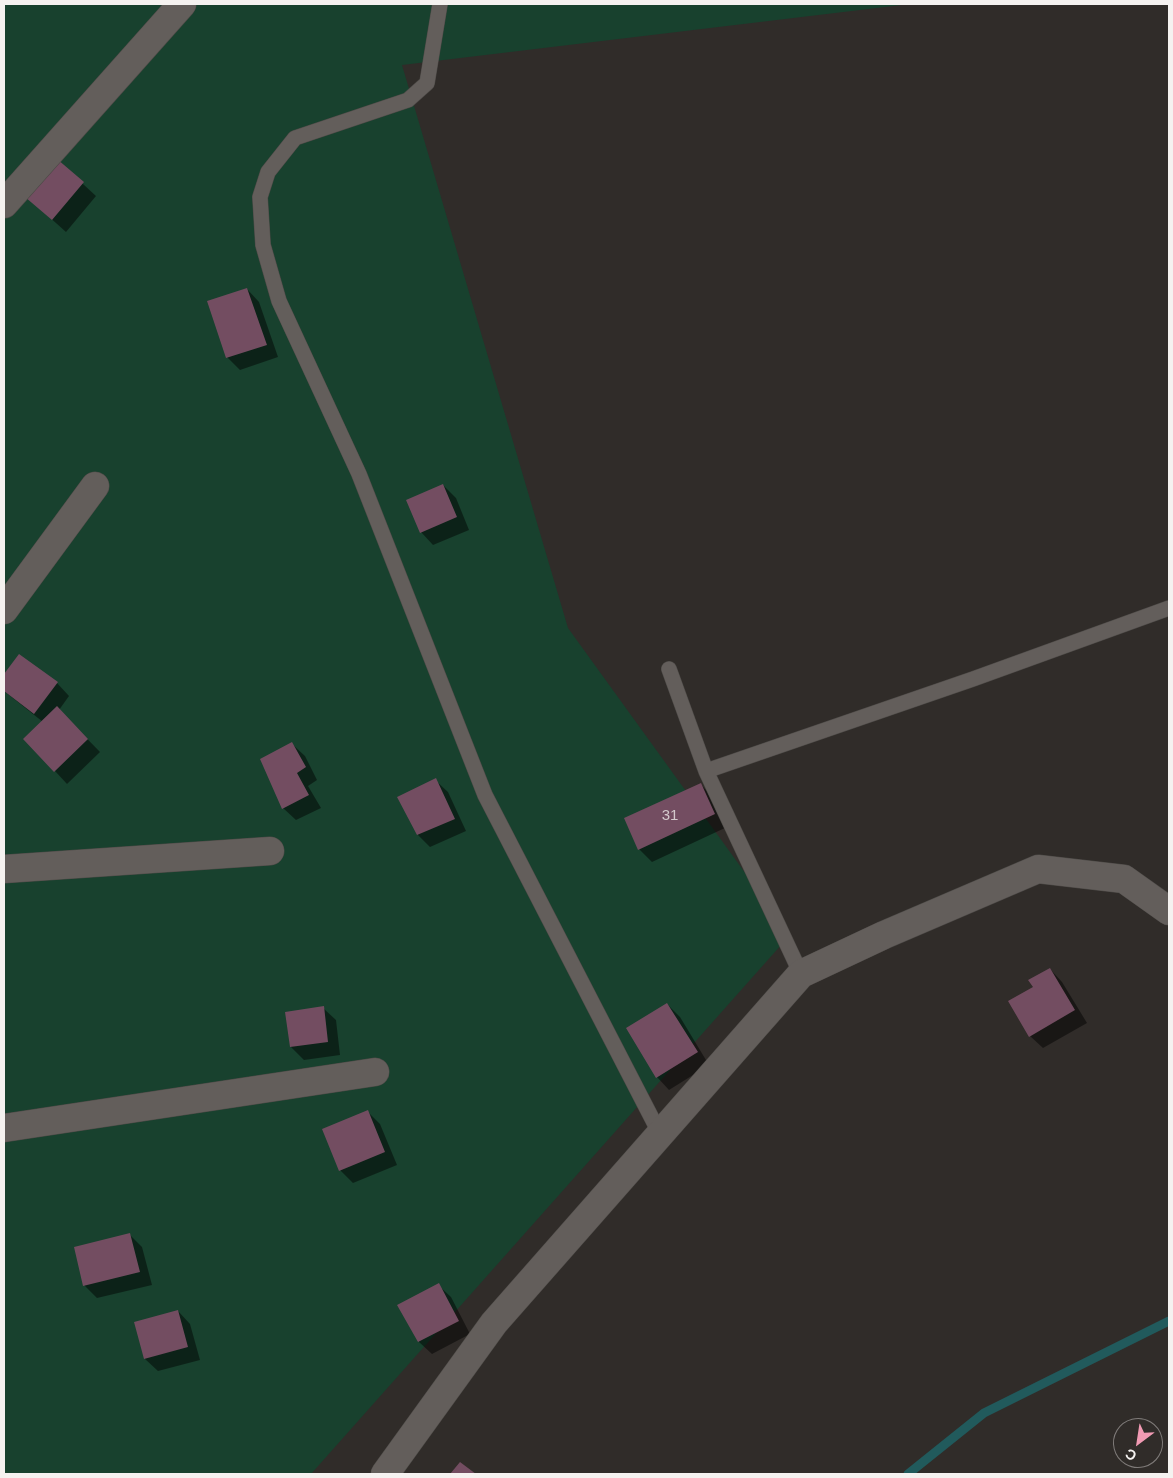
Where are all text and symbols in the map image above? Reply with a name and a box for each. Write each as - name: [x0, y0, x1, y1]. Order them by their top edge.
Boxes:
- house number: 31: [662, 807, 678, 825]
- north arrow: [1113, 1418, 1163, 1468]
- text: С: [1122, 1446, 1139, 1464]

